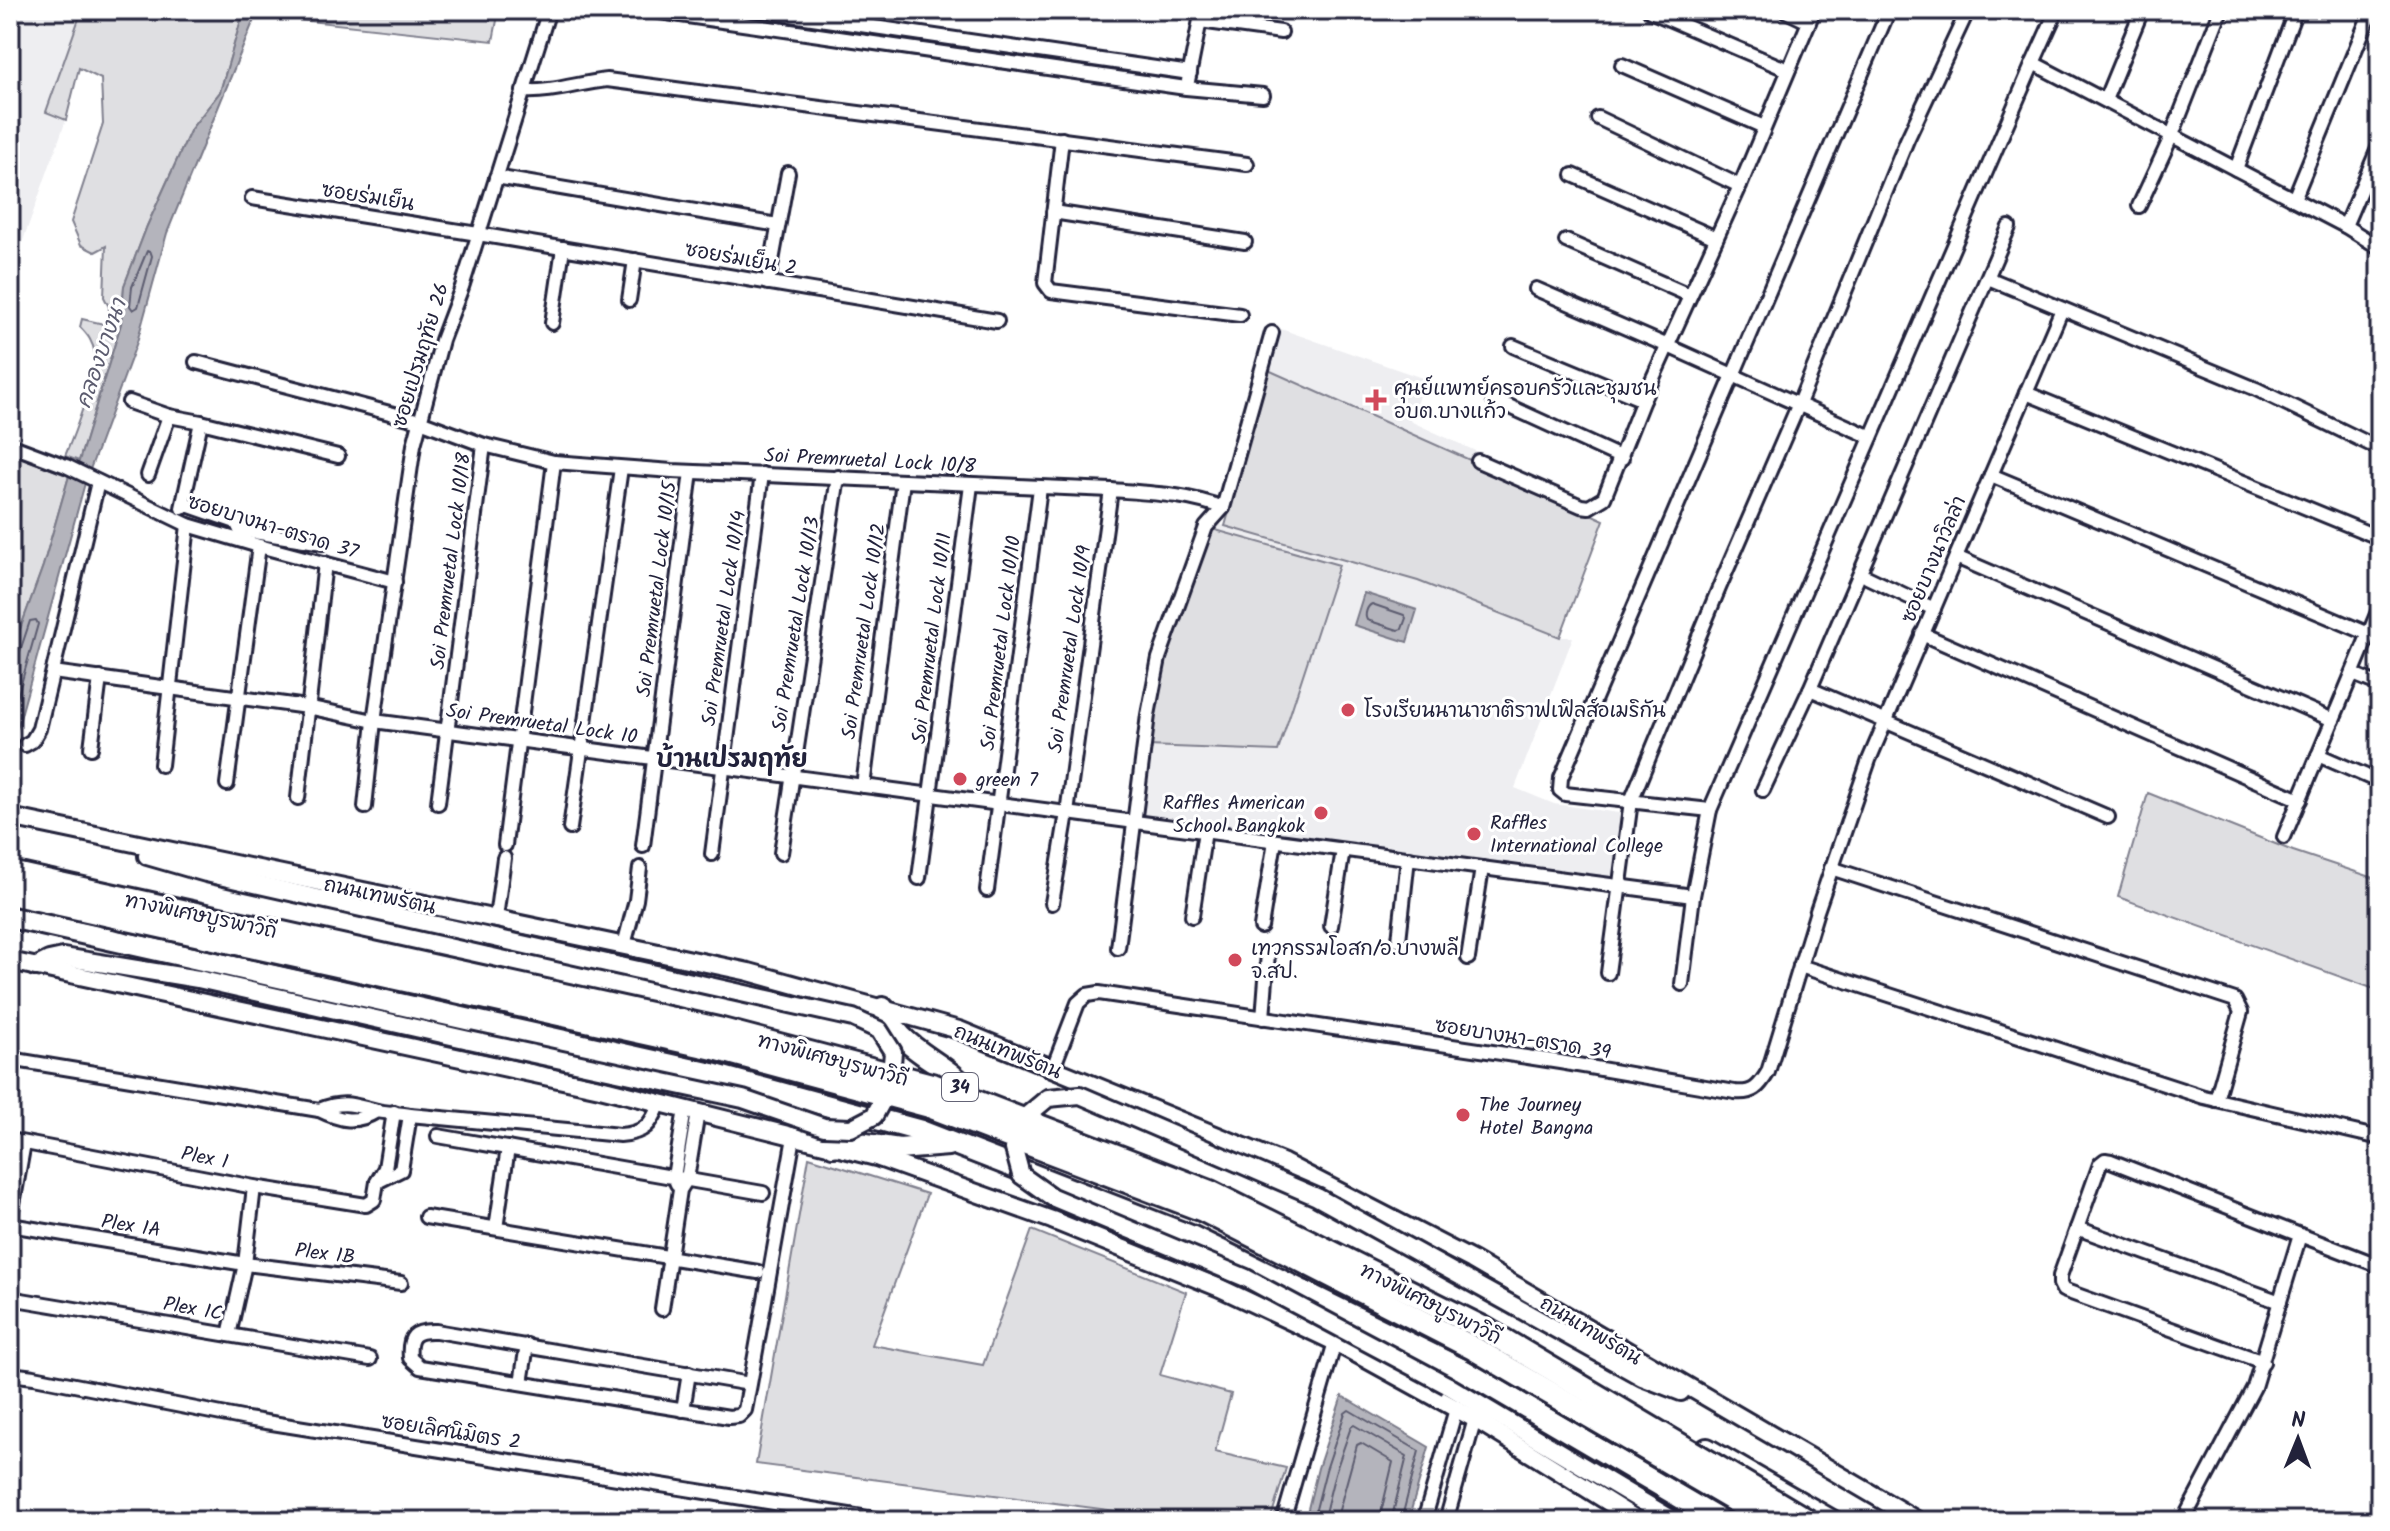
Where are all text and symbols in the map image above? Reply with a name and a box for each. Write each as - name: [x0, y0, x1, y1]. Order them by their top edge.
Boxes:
- street label: ซอยร่มเย็น: [319, 175, 416, 221]
- street label: ซอยร่มเย็น 2: [682, 234, 799, 286]
- street label: ซอยเปรมฤทัย 26: [385, 279, 459, 432]
- water label: คลองบางนา: [67, 293, 138, 413]
- place label: ศุนย์แพทย์ครอบครัวและชุมชน อบต.บางแก้ว: [1394, 374, 1657, 429]
- marker: ศุนย์แพทย์ครอบครัวและชุมชน อบต.บางแก้ว: [1365, 389, 1387, 411]
- street label: Soi Premruetal Lock 10/8: [763, 440, 977, 484]
- street label: Soi Premruetal Lock 10/18: [423, 450, 481, 671]
- street label: Soi Premruetal Lock 10/15: [629, 478, 687, 699]
- street label: ซอยบางนา-ตราด 37: [183, 487, 363, 569]
- street label: ซอยบางนาวิลล่า: [1894, 491, 1976, 628]
- street label: Soi Premruetal Lock 10/14: [694, 509, 756, 728]
- street label: Soi Premruetal Lock 10/13: [764, 514, 830, 734]
- street label: Soi Premruetal Lock 10/12: [834, 521, 896, 741]
- street label: Soi Premruetal Lock 10/11: [904, 531, 962, 746]
- street label: Soi Premruetal Lock 10/10: [973, 534, 1031, 752]
- street label: Soi Premruetal Lock 10/9: [1041, 543, 1101, 755]
- street label: Soi Premruetal Lock 10: [444, 696, 639, 754]
- place label: โรงเรียนนานาชาติราฟเฟิลส์อเมริกัน: [1364, 696, 1666, 728]
- marker: โรงเรียนนานาชาติราฟเฟิลส์อเมริกัน: [1339, 701, 1357, 719]
- district label: บ้านเปรมฤทัย: [656, 741, 808, 780]
- place label: green 7: [975, 765, 1039, 797]
- marker: green 7: [951, 770, 969, 788]
- place label: Raffles American School Bangkok: [1163, 788, 1306, 843]
- marker: Raffles American School Bangkok: [1312, 804, 1330, 822]
- place label: Raffles International College: [1490, 808, 1663, 863]
- marker: Raffles International College: [1465, 825, 1483, 843]
- street label: ถนนเทพรัตน: [320, 869, 439, 924]
- street label: ทางพิเศษบูรพาวิถี: [121, 885, 280, 949]
- place label: เทวกรรมโอสก/อ.บางพลี จ.สป.: [1251, 934, 1459, 989]
- marker: เทวกรรมโอสก/อ.บางพลี จ.สป.: [1226, 951, 1244, 969]
- street label: ซอยบางนา-ตราด 39: [1432, 1010, 1613, 1070]
- street label: ถนนเทพรัตน: [948, 1017, 1066, 1089]
- street label: ทางพิเศษบูรพาวิถี: [753, 1025, 912, 1096]
- road number: 34: [942, 1073, 978, 1101]
- place label: The Journey Hotel Bangna: [1479, 1090, 1593, 1145]
- marker: The Journey Hotel Bangna: [1454, 1106, 1472, 1124]
- street label: Plex 1: [178, 1139, 231, 1179]
- street label: Plex 1A: [99, 1206, 163, 1247]
- street label: Plex 1B: [293, 1235, 357, 1275]
- street label: ทางพิเศษบูรพาวิถี: [1354, 1255, 1507, 1354]
- street label: Plex 1C: [161, 1289, 225, 1331]
- street label: ถนนเทพรัตน: [1533, 1289, 1647, 1375]
- north arrow: [2258, 1399, 2338, 1479]
- text: N: [2291, 1404, 2306, 1439]
- street label: ซอยเลิศนิมิตร 2: [379, 1406, 523, 1460]

